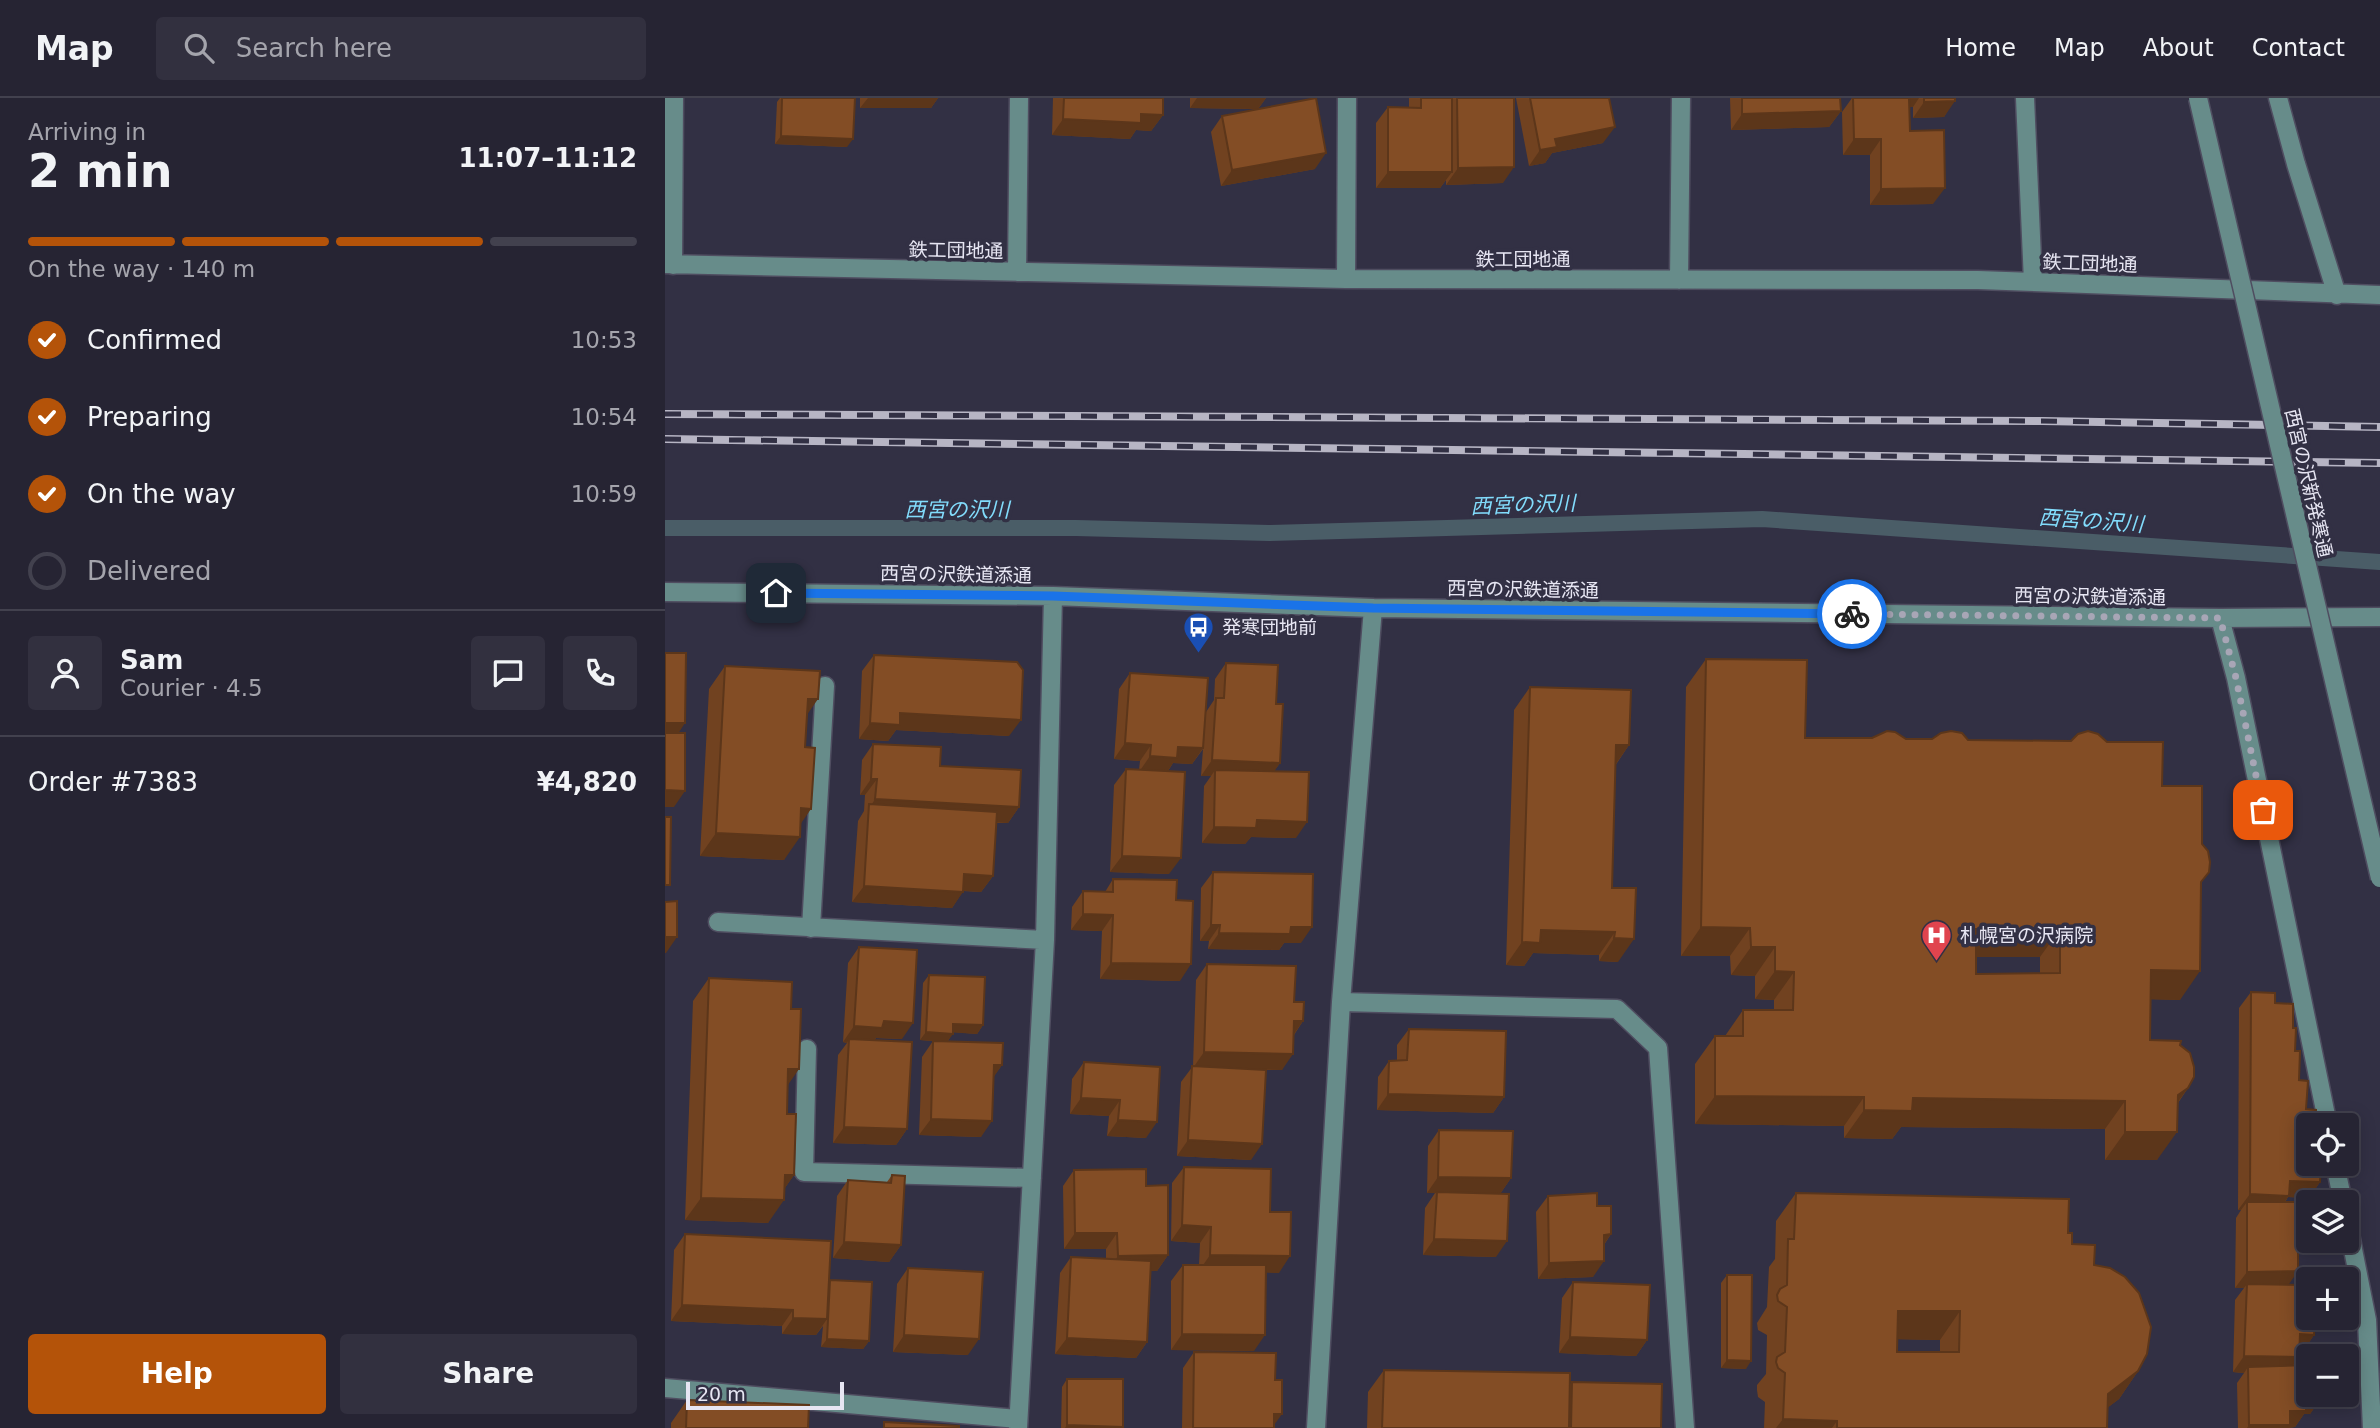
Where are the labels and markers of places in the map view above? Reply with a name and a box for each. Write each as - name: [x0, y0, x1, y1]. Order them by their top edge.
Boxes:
- pin: [746, 563, 806, 623]
- bus stop icon: 発寒団地前: [1182, 610, 1216, 654]
- place label: 発寒団地前: [1222, 616, 1317, 638]
- pin: [2233, 780, 2293, 840]
- hospital icon: 札幌宮の沢病院: [1920, 918, 1954, 962]
- place label: 札幌宮の沢病院: [1960, 924, 2093, 946]

